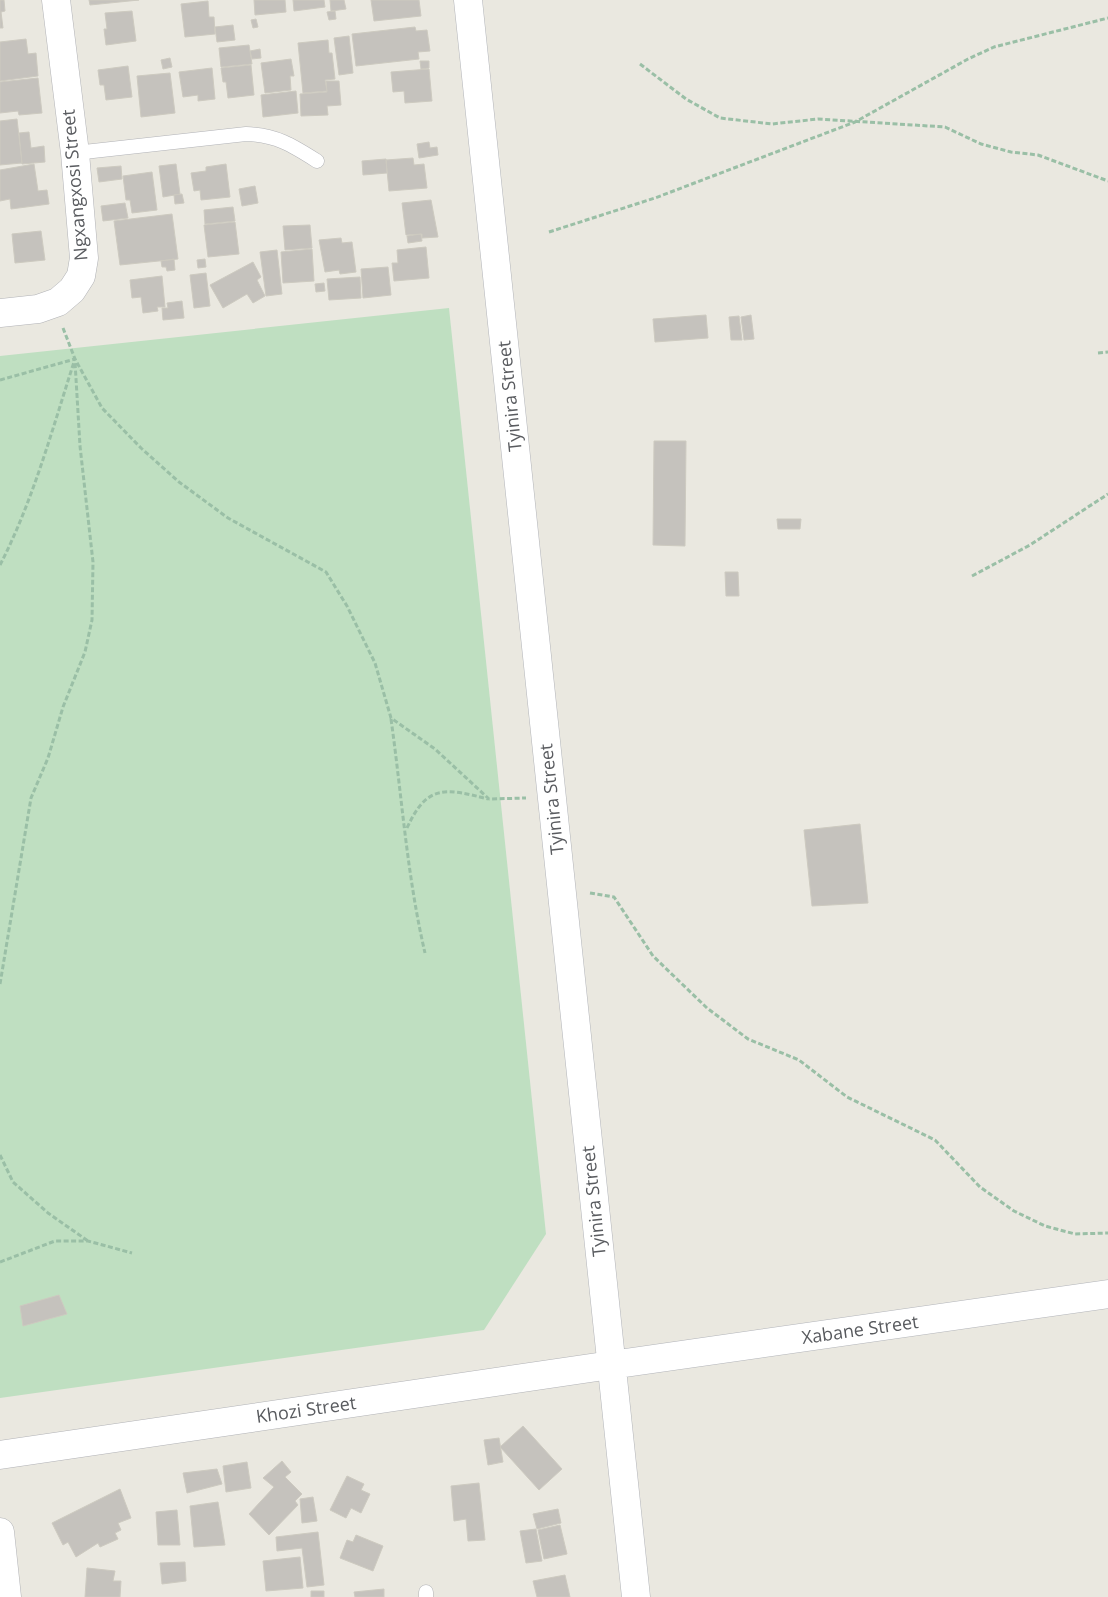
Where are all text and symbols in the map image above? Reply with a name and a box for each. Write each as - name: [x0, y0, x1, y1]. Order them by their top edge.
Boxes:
- street label: Ngxangxosi Street: [55, 108, 93, 262]
- street label: Tyinira Street: [491, 339, 527, 453]
- street label: Tyinira Street: [533, 742, 569, 856]
- street label: Tyinira Street: [575, 1144, 611, 1258]
- street label: Xabane Street: [800, 1309, 920, 1349]
- street label: Khozi Street: [254, 1390, 357, 1428]

